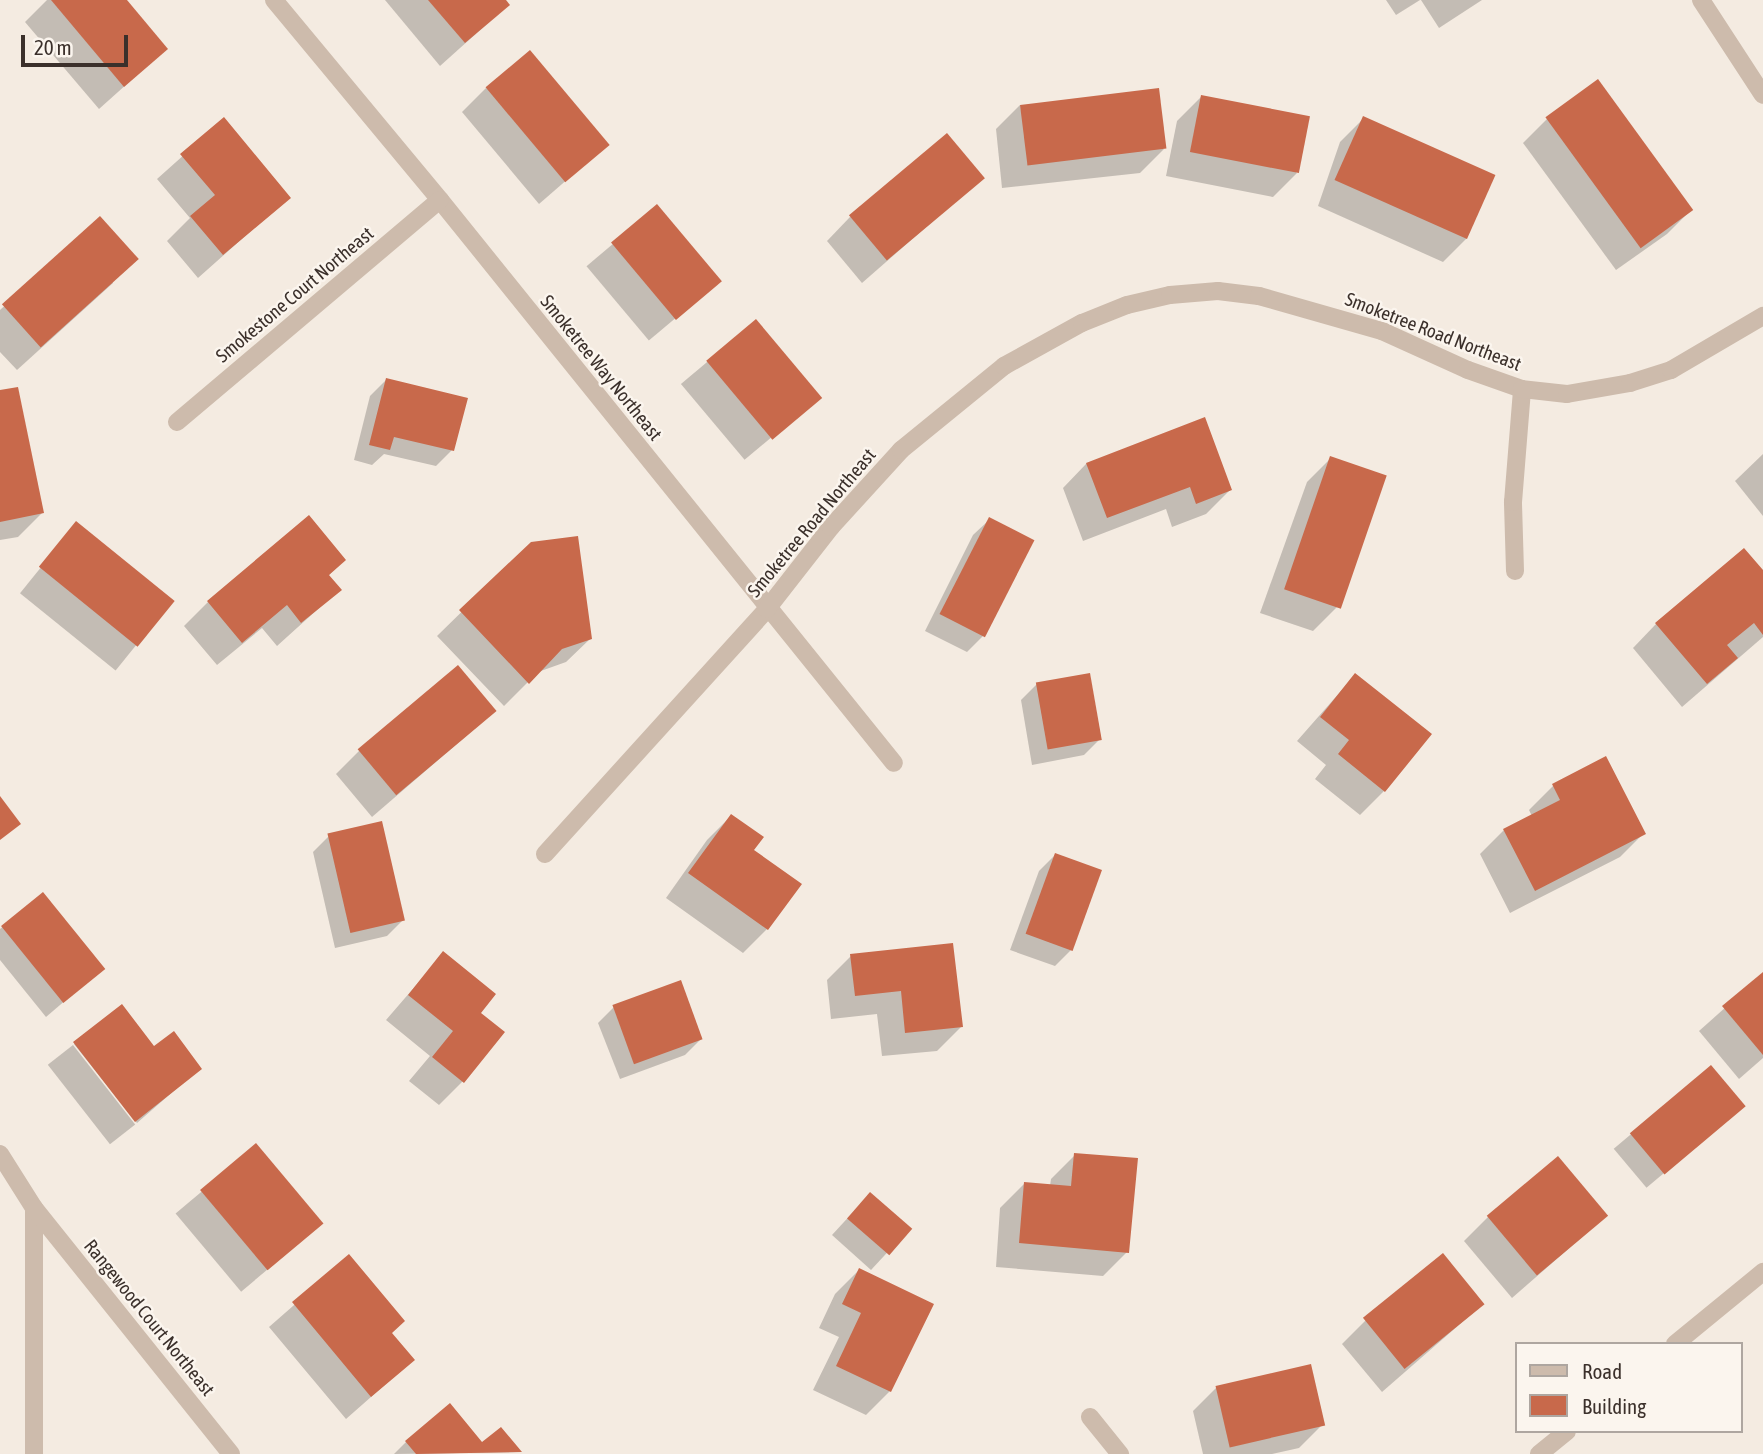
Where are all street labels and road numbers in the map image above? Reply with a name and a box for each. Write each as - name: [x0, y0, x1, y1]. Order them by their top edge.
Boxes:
- street label: Smokestone Court Northeast: [212, 222, 378, 368]
- street label: Smoketree Road Northeast: [1342, 288, 1524, 376]
- street label: Smoketree Way Northeast: [535, 291, 667, 445]
- street label: Smoketree Road Northeast: [743, 444, 881, 602]
- street label: Rangewood Court Northeast: [79, 1235, 219, 1401]

